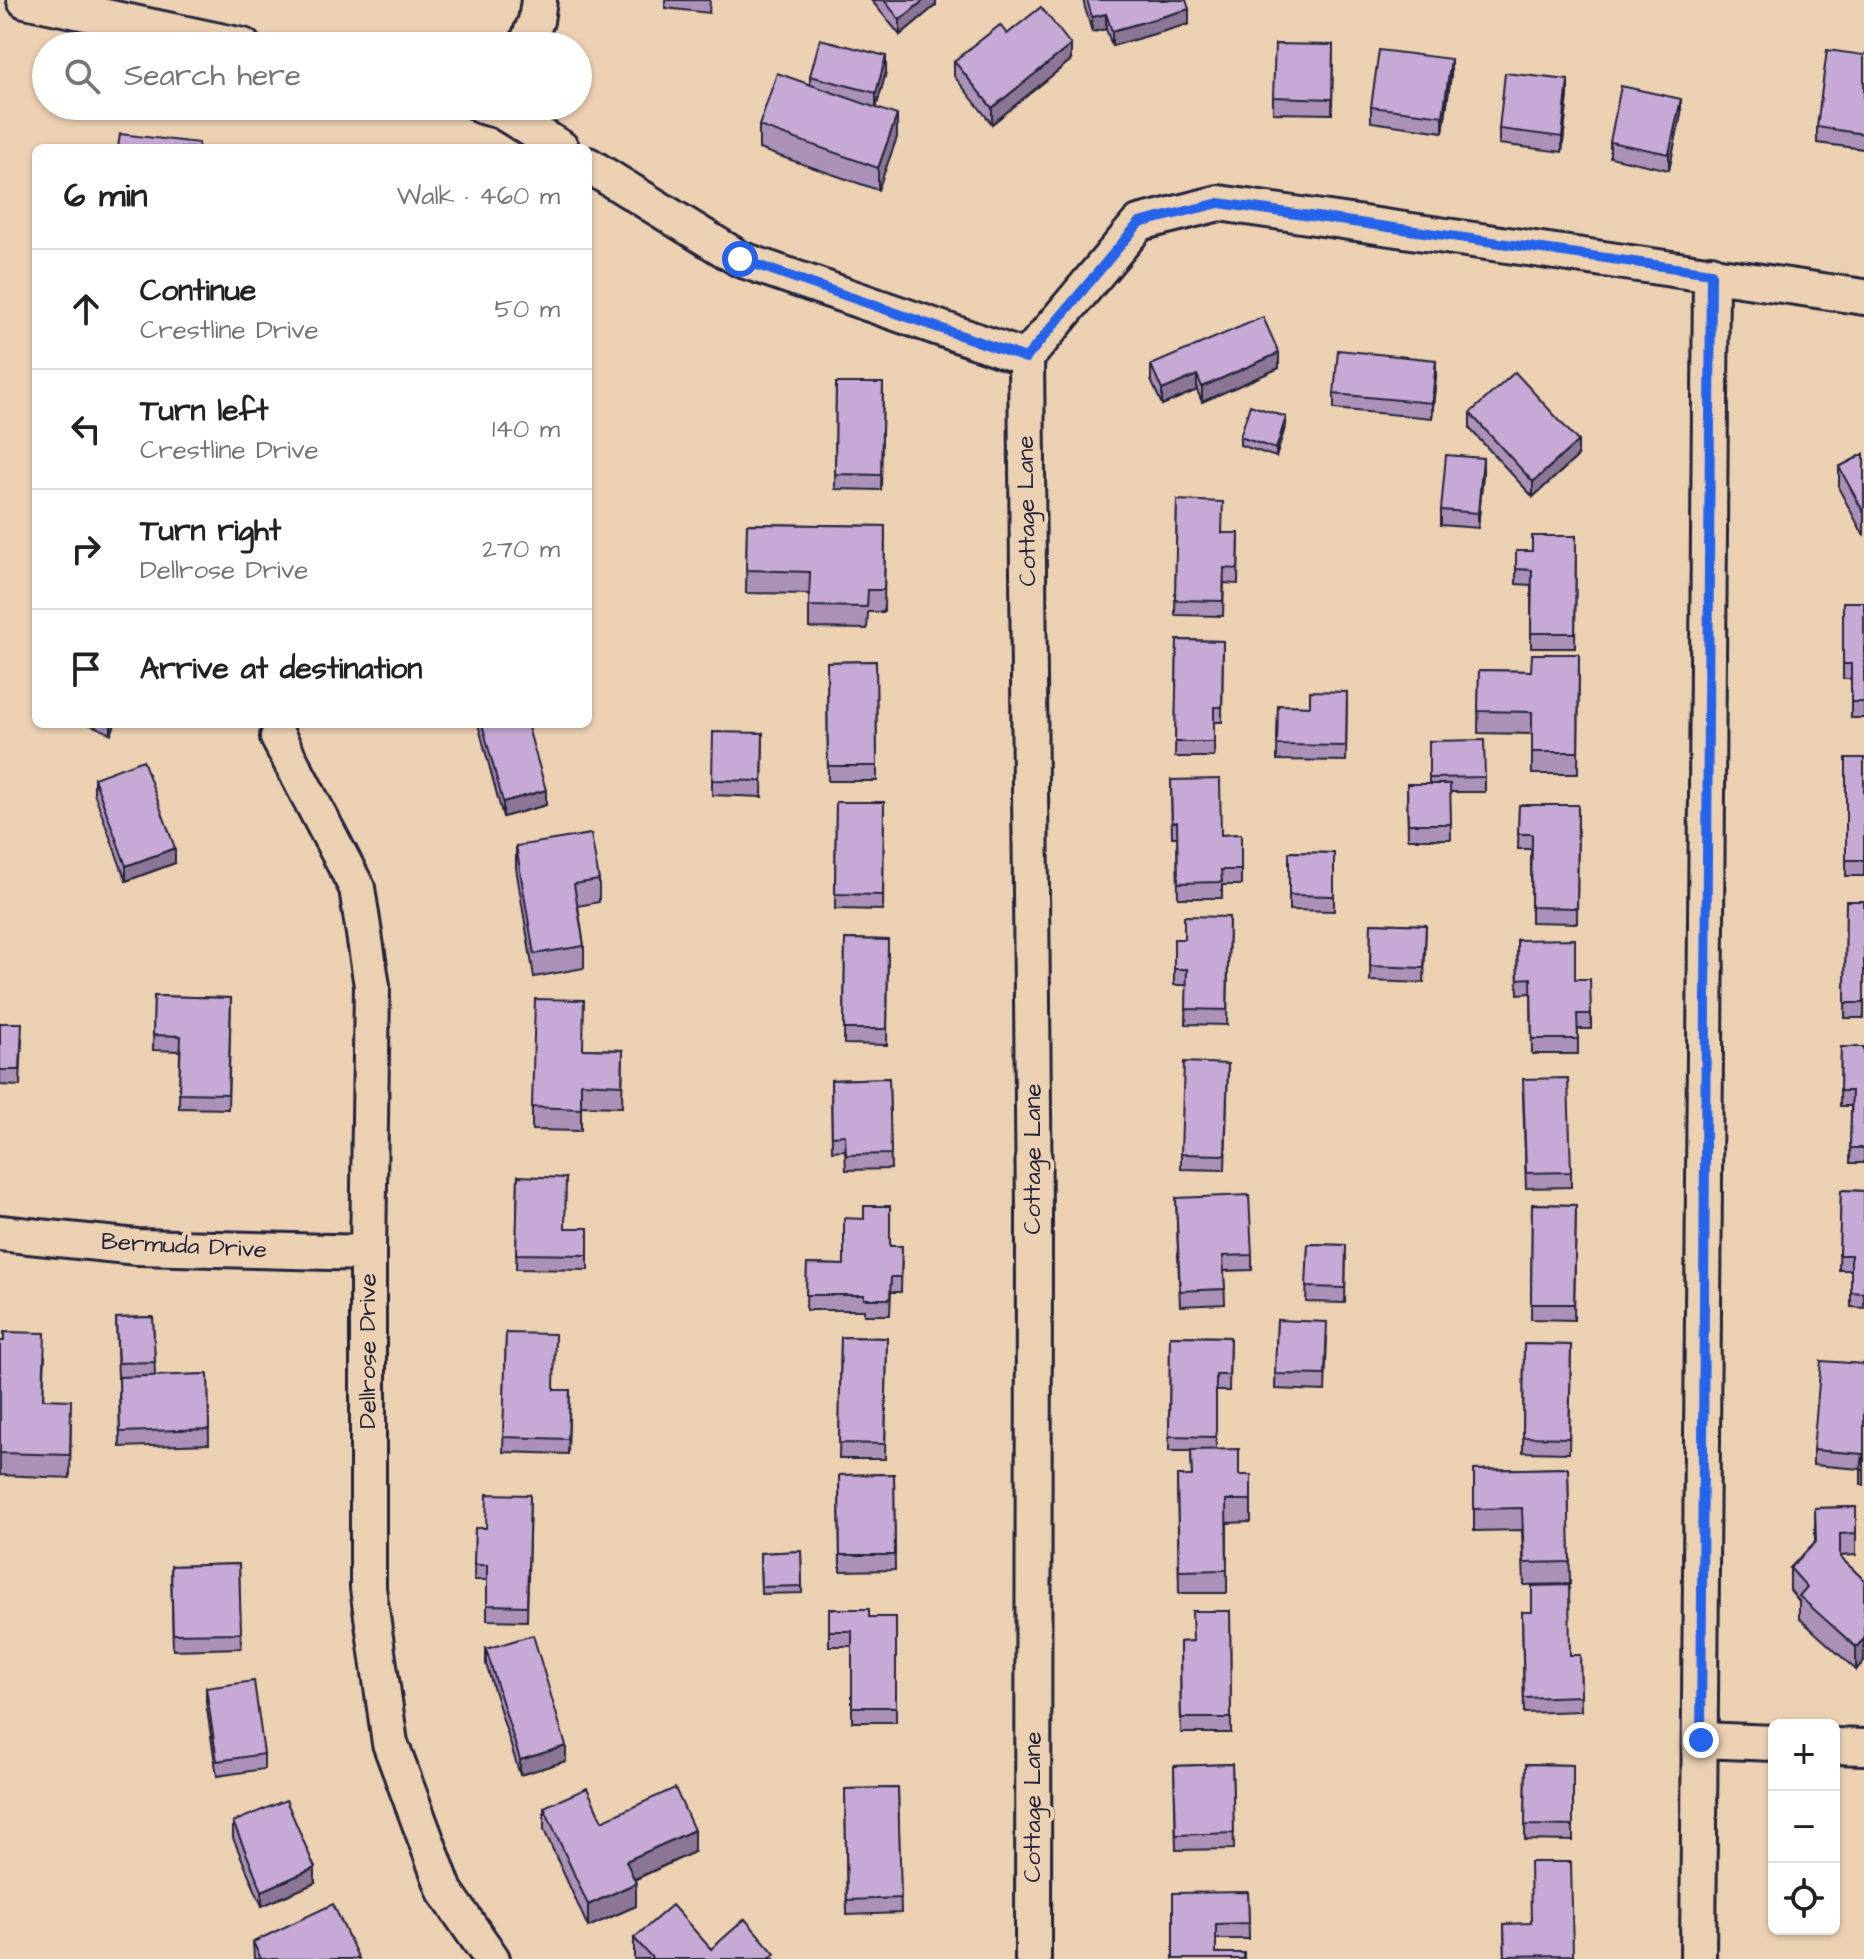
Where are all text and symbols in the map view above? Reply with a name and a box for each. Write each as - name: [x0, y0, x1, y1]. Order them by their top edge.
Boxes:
- search box: [32, 32, 592, 120]
- icon: search: [60, 54, 104, 98]
- text: Search here: [124, 55, 301, 97]
- text: 6 min: [64, 172, 148, 220]
- text: Walk · 460 m: [397, 178, 560, 214]
- route start: [722, 241, 758, 277]
- text: Continue: [140, 270, 256, 312]
- icon: ahead: [64, 287, 108, 331]
- text: 50 m: [495, 291, 560, 327]
- text: Crestline Drive: [140, 312, 319, 348]
- text: Turn left: [140, 390, 268, 432]
- icon: left: [64, 407, 108, 451]
- text: 140 m: [492, 411, 560, 447]
- text: Crestline Drive: [140, 432, 319, 468]
- street label: Cottage Lane: [1009, 435, 1046, 587]
- text: Turn right: [140, 510, 281, 552]
- icon: right: [64, 527, 108, 571]
- text: 270 m: [482, 531, 560, 567]
- text: Dellrose Drive: [140, 552, 308, 588]
- icon: arrive: [64, 647, 108, 691]
- text: Arrive at destination: [140, 648, 422, 690]
- street label: Cottage Lane: [1016, 1084, 1051, 1234]
- street label: Bermuda Drive: [100, 1225, 268, 1267]
- street label: Dellrose Drive: [351, 1273, 385, 1429]
- map controls: [1768, 1719, 1840, 1935]
- button: +: [1768, 1719, 1840, 1791]
- route end: [1683, 1722, 1719, 1758]
- street label: Cottage Lane: [1016, 1732, 1051, 1882]
- button: −: [1768, 1791, 1840, 1863]
- button: locate: [1768, 1863, 1840, 1935]

